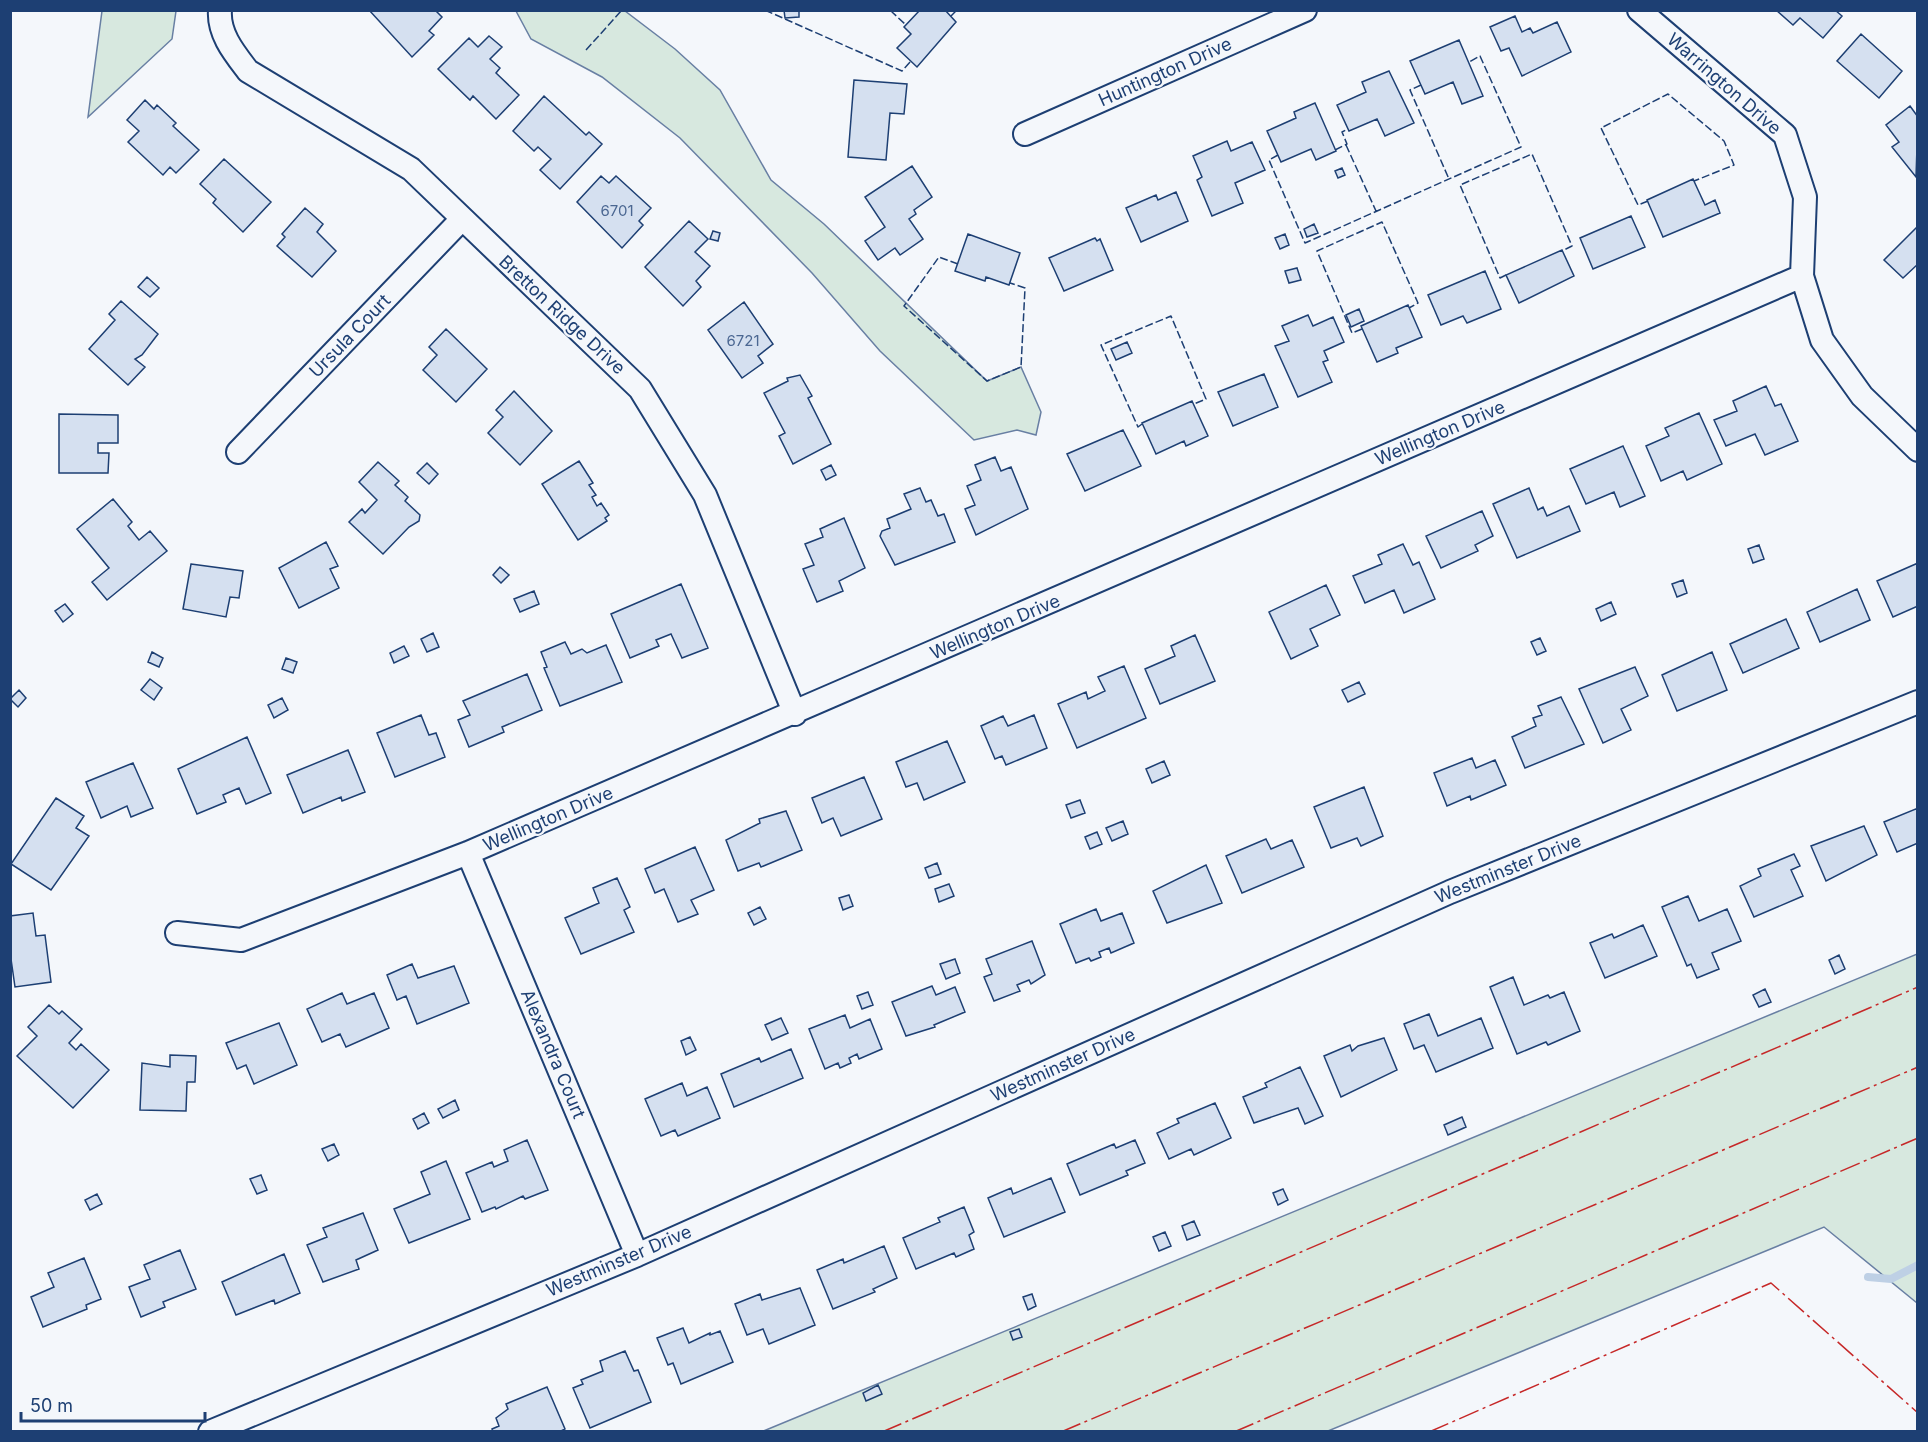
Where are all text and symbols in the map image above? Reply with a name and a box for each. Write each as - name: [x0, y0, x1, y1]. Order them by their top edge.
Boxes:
- street label: Warrington Drive: [1663, 28, 1786, 139]
- street label: Huntington Drive: [1095, 33, 1235, 110]
- house number: 6701: [600, 201, 634, 220]
- street label: Bretton Ridge Drive: [495, 251, 630, 378]
- street label: Ursula Court: [305, 290, 395, 382]
- house number: 6721: [726, 331, 760, 350]
- street label: Wellington Drive: [1372, 396, 1508, 469]
- street label: Wellington Drive: [927, 590, 1063, 663]
- street label: Wellington Drive: [480, 782, 616, 855]
- street label: Westminster Drive: [1432, 830, 1584, 907]
- street label: Alexandra Court: [517, 986, 590, 1121]
- street label: Westminster Drive: [987, 1023, 1138, 1106]
- street label: Westminster Drive: [543, 1220, 695, 1301]
- scale bar: [21, 1385, 206, 1423]
- text: 50 m: [30, 1395, 73, 1416]

